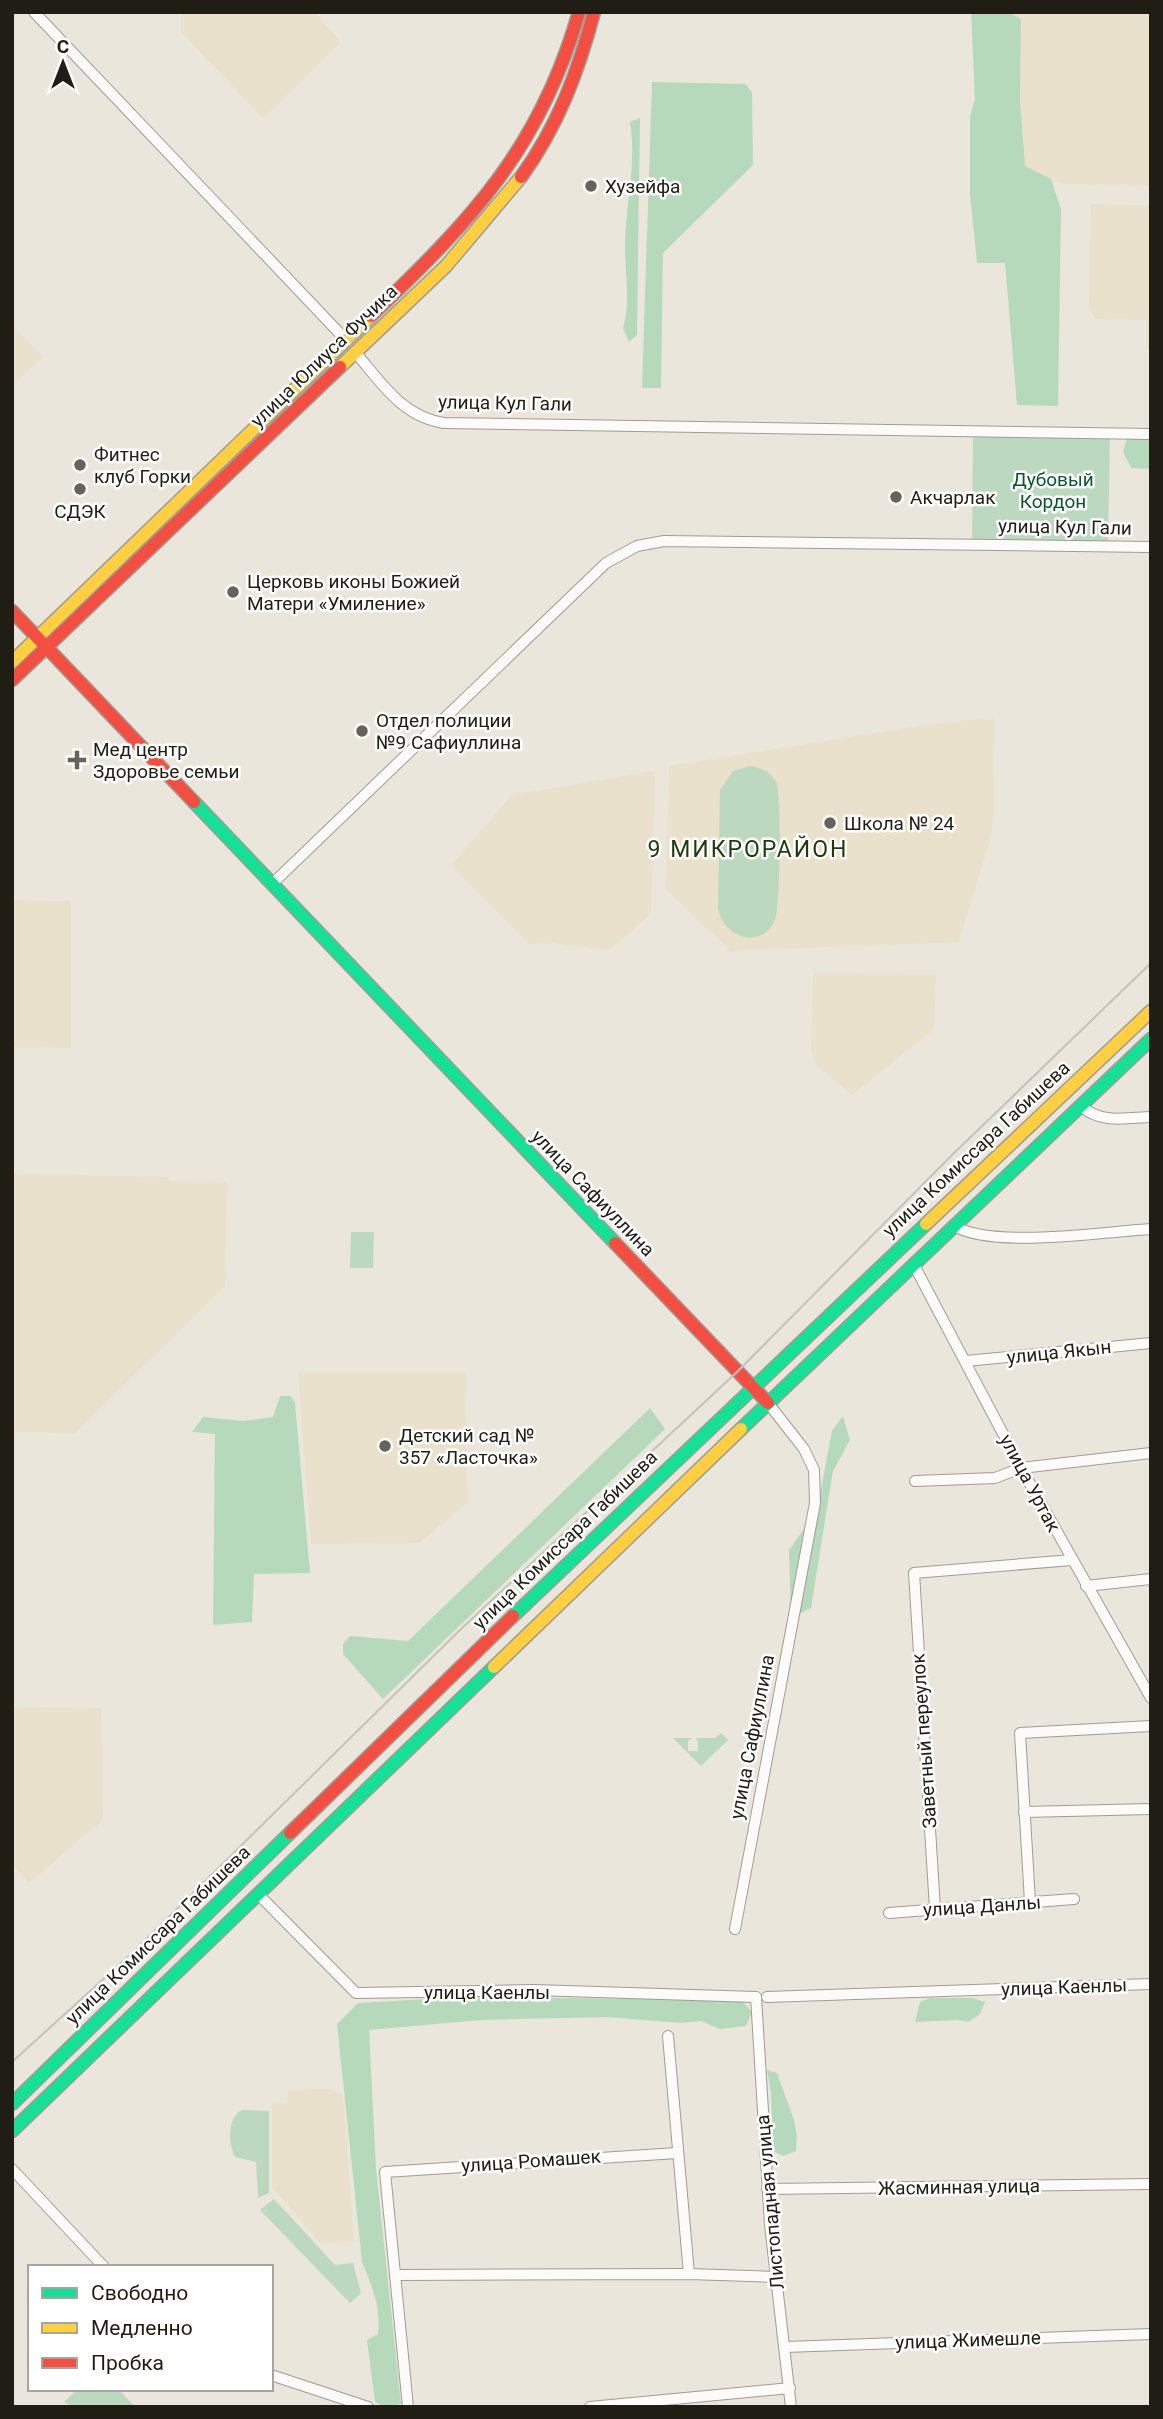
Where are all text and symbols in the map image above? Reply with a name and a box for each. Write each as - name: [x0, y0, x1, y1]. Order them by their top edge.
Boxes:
- north arrow: [28, 28, 98, 98]
- text: С: [57, 35, 69, 58]
- place label: Хузейфа: [605, 175, 680, 198]
- marker: Хузейфа: [583, 178, 599, 194]
- street label: улица Юлиуса Фучика: [246, 280, 402, 432]
- street label: улица Кул Гали: [438, 390, 572, 416]
- place label: Фитнес клуб Горки: [94, 443, 191, 488]
- marker: Фитнес клуб Горки: [72, 457, 88, 473]
- park label: Дубовый Кордон: [1012, 468, 1094, 513]
- marker: СДЭК: [72, 481, 88, 497]
- place label: Акчарлак: [910, 486, 996, 509]
- marker: Акчарлак: [888, 489, 904, 505]
- place label: СДЭК: [54, 500, 107, 523]
- street label: улица Кул Гали: [998, 514, 1132, 540]
- place label: Церковь иконы Божией Матери «Умиление»: [247, 570, 460, 615]
- marker: Церковь иконы Божией Матери «Умиление»: [225, 584, 241, 600]
- place label: Отдел полиции №9 Сафиуллина: [376, 709, 521, 754]
- marker: Отдел полиции №9 Сафиуллина: [354, 723, 370, 739]
- place label: Мед центр Здоровье семьи: [93, 738, 239, 783]
- marker: Мед центр Здоровье семьи: [67, 750, 87, 770]
- place label: Школа № 24: [844, 812, 955, 835]
- marker: Школа № 24: [822, 815, 838, 831]
- district label: 9 МИКРОРАЙОН: [648, 835, 848, 863]
- street label: улица Комиссара Габишева: [878, 1056, 1074, 1242]
- street label: улица Сафиуллина: [527, 1125, 659, 1261]
- street label: улица Якын: [1006, 1335, 1112, 1369]
- place label: Детский сад № 357 «Ласточка»: [399, 1424, 538, 1469]
- street label: улица Уртак: [995, 1430, 1066, 1536]
- marker: Детский сад № 357 «Ласточка»: [377, 1438, 393, 1454]
- street label: улица Комиссара Габишева: [468, 1446, 662, 1634]
- street label: Заветный переулок: [906, 1652, 942, 1829]
- street label: улица Сафиуллина: [725, 1653, 779, 1821]
- street label: улица Комиссара Габишева: [61, 1841, 255, 2029]
- street label: улица Данлы: [922, 1890, 1042, 1922]
- street label: улица Каенлы: [1001, 1973, 1127, 2001]
- street label: улица Каенлы: [424, 1981, 550, 2004]
- street label: Листопадная улица: [751, 2114, 789, 2290]
- street label: улица Ромашек: [461, 2145, 602, 2177]
- street label: Жасминная улица: [878, 2174, 1040, 2200]
- legend: [28, 2265, 273, 2391]
- text: Свободно: [91, 2281, 188, 2305]
- text: Медленно: [91, 2316, 193, 2340]
- street label: улица Жимешле: [895, 2326, 1041, 2354]
- text: Пробка: [91, 2351, 164, 2375]

